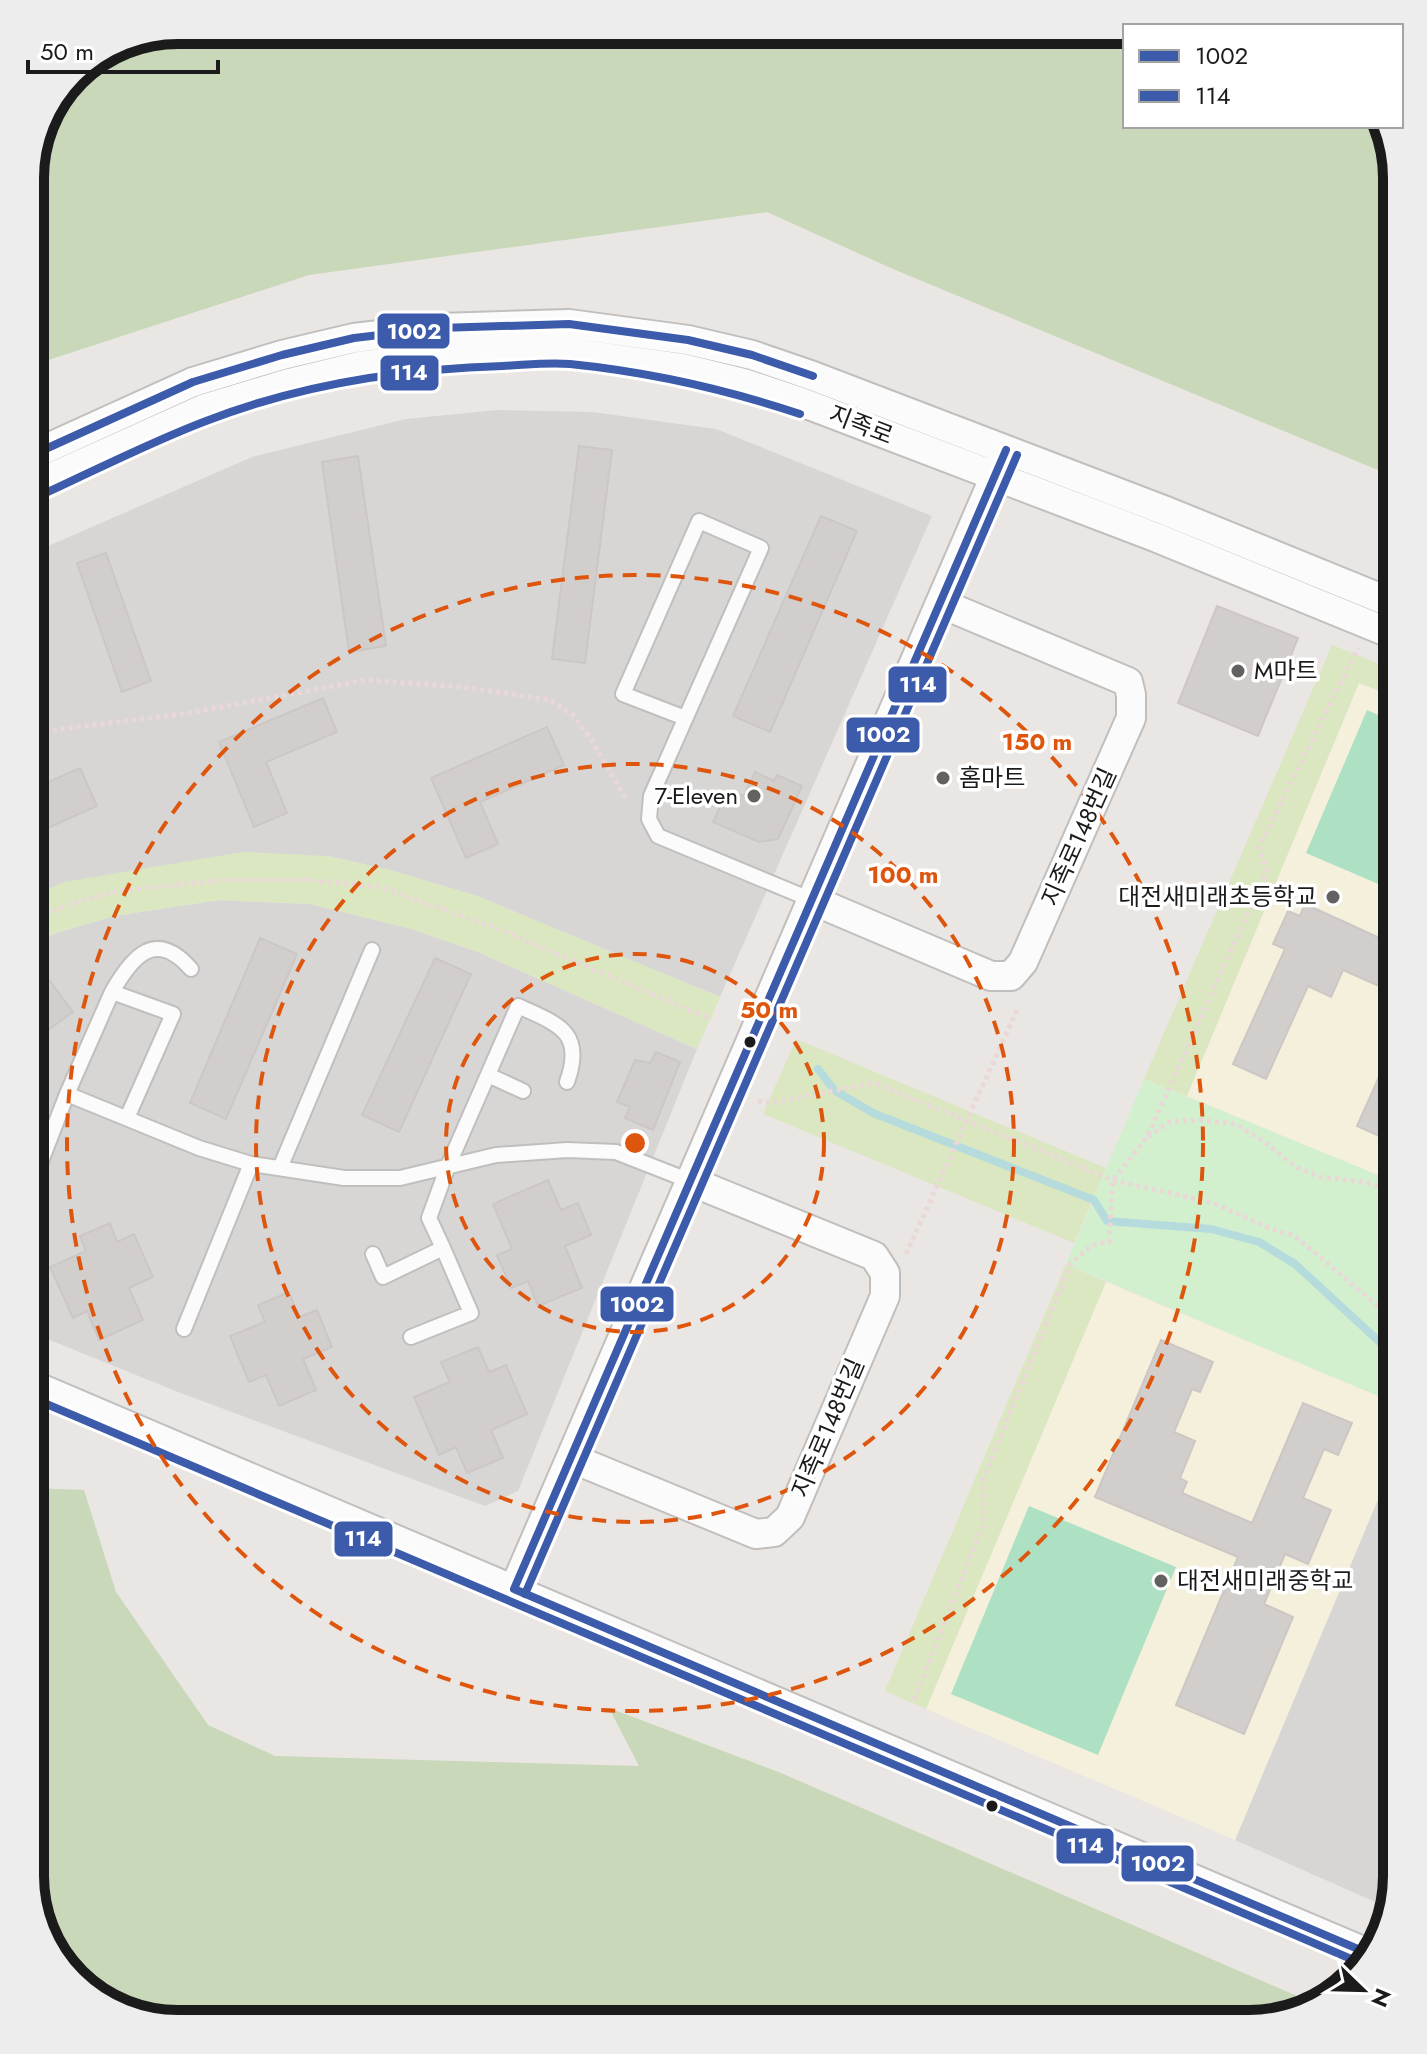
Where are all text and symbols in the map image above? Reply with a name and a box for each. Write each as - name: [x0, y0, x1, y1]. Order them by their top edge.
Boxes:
- scale bar: [28, 24, 218, 74]
- legend: [1123, 24, 1403, 128]
- text: 50 m: [40, 34, 94, 69]
- text: 1002: [1195, 38, 1248, 73]
- text: 114: [1195, 78, 1231, 113]
- line badge: 1002: [376, 312, 451, 350]
- text: 1002: [387, 315, 441, 347]
- line badge: 114: [379, 354, 440, 392]
- text: 114: [390, 356, 428, 388]
- street label: 지족로: [824, 396, 898, 453]
- place label: M마트: [1254, 653, 1318, 688]
- marker: M마트: [1229, 662, 1247, 680]
- line badge: 114: [887, 665, 948, 704]
- text: 114: [899, 668, 937, 700]
- line badge: 1002: [845, 716, 921, 754]
- text: 1002: [856, 718, 910, 750]
- text: 150 m: [1002, 724, 1072, 759]
- place label: 홈마트: [959, 760, 1025, 795]
- street label: 지족로148번길: [1032, 762, 1125, 912]
- marker: 홈마트: [934, 769, 952, 787]
- place label: 7-Eleven: [654, 778, 738, 813]
- marker: 7-Eleven: [745, 787, 763, 805]
- text: 100 m: [868, 857, 938, 892]
- place label: 대전새미래초등학교: [1118, 879, 1317, 914]
- marker: 대전새미래초등학교: [1324, 888, 1342, 906]
- text: 50 m: [740, 992, 798, 1027]
- unlabelled marker: [742, 1034, 758, 1050]
- centre of rings: [621, 1129, 649, 1157]
- line badge: 1002: [599, 1285, 675, 1323]
- text: 1002: [610, 1288, 664, 1320]
- street label: 지족로148번길: [782, 1353, 873, 1503]
- line badge: 114: [333, 1520, 394, 1558]
- text: 114: [344, 1522, 382, 1554]
- place label: 대전새미래중학교: [1177, 1563, 1354, 1598]
- marker: 대전새미래중학교: [1152, 1572, 1170, 1590]
- unlabelled marker: [984, 1798, 1000, 1814]
- line badge: 114: [1055, 1827, 1115, 1865]
- text: 114: [1066, 1829, 1104, 1861]
- line badge: 1002: [1120, 1844, 1195, 1883]
- text: 1002: [1131, 1847, 1185, 1879]
- north arrow: [1323, 1950, 1403, 2030]
- text: N: [1363, 1984, 1400, 2012]

